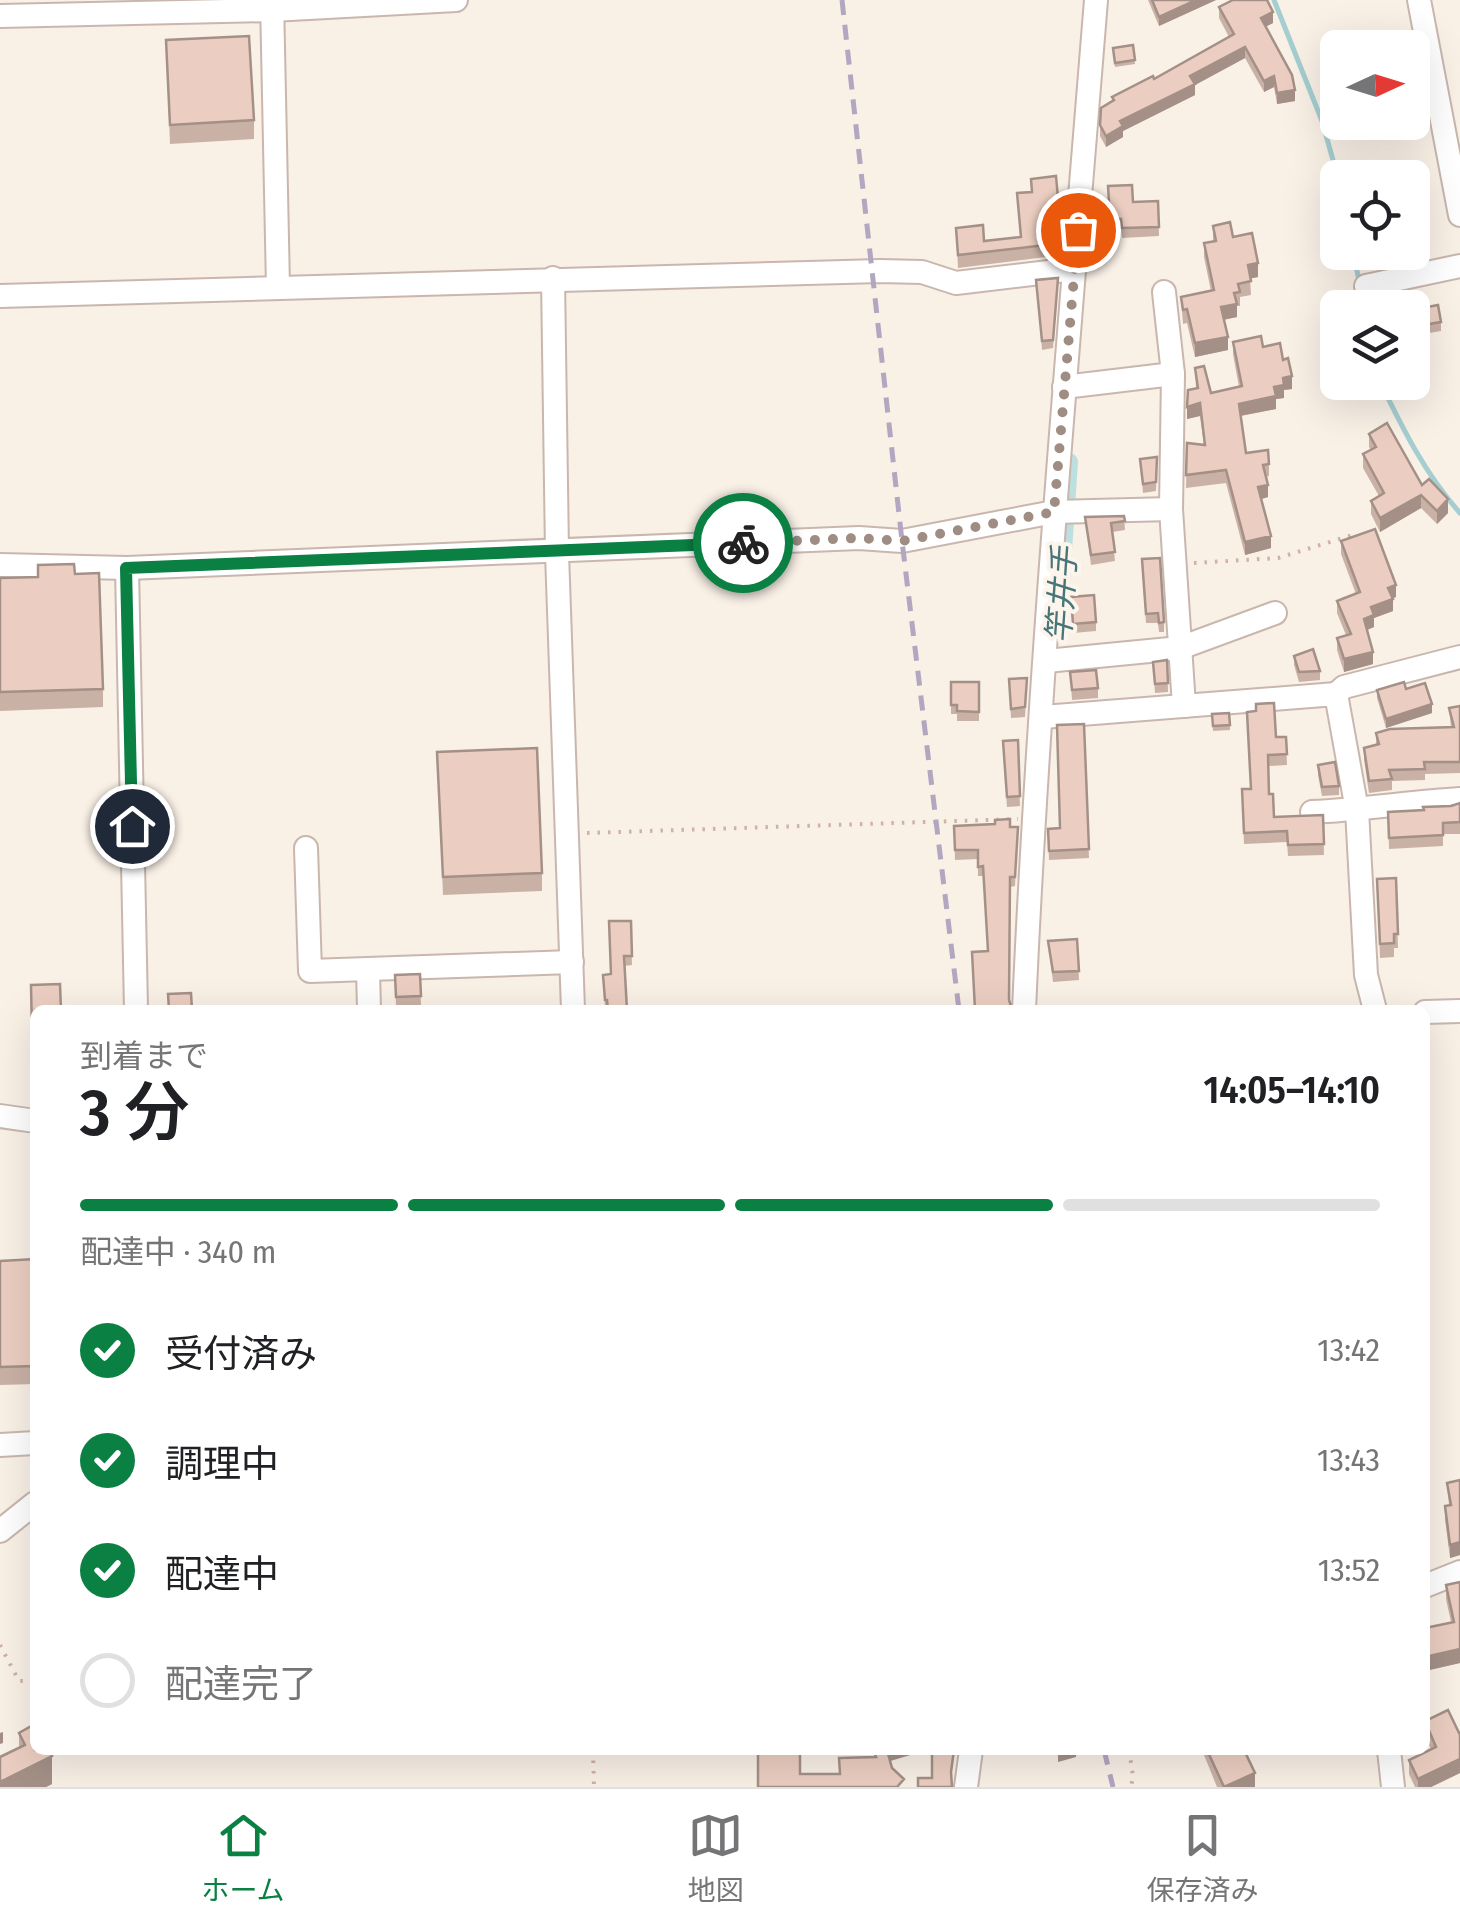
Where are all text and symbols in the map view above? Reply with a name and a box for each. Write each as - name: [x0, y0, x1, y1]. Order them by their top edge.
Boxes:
- north arrow: [1320, 30, 1430, 140]
- map controls: [1320, 30, 1430, 400]
- button: locate: [1320, 160, 1430, 270]
- pin: [1036, 188, 1121, 273]
- icon: bag: [1051, 203, 1106, 258]
- button: layers: [1320, 290, 1430, 400]
- courier: [693, 493, 793, 593]
- icon: bike: [716, 516, 771, 571]
- water label: 竿井手: [1040, 544, 1084, 644]
- pin: [90, 784, 175, 869]
- icon: home: [105, 799, 160, 854]
- text: 到着まで: [80, 1037, 208, 1075]
- text: 14:05–14:10: [1203, 1067, 1380, 1113]
- text: 3 分: [80, 1074, 189, 1152]
- text: 配達中 · 340 m: [80, 1233, 276, 1271]
- icon: check: [80, 1323, 135, 1378]
- text: 受付済み: [165, 1331, 317, 1377]
- text: 13:42: [1317, 1331, 1380, 1369]
- icon: check: [80, 1433, 135, 1488]
- text: 調理中: [165, 1441, 279, 1487]
- text: 13:43: [1317, 1441, 1380, 1479]
- icon: check: [80, 1543, 135, 1598]
- text: 配達中: [165, 1551, 279, 1597]
- text: 13:52: [1318, 1551, 1380, 1589]
- text: 配達完了: [165, 1661, 317, 1707]
- tab: ホーム: [201, 1808, 285, 1908]
- tab: 地図: [688, 1808, 744, 1908]
- tab: 保存済み: [1146, 1808, 1259, 1908]

